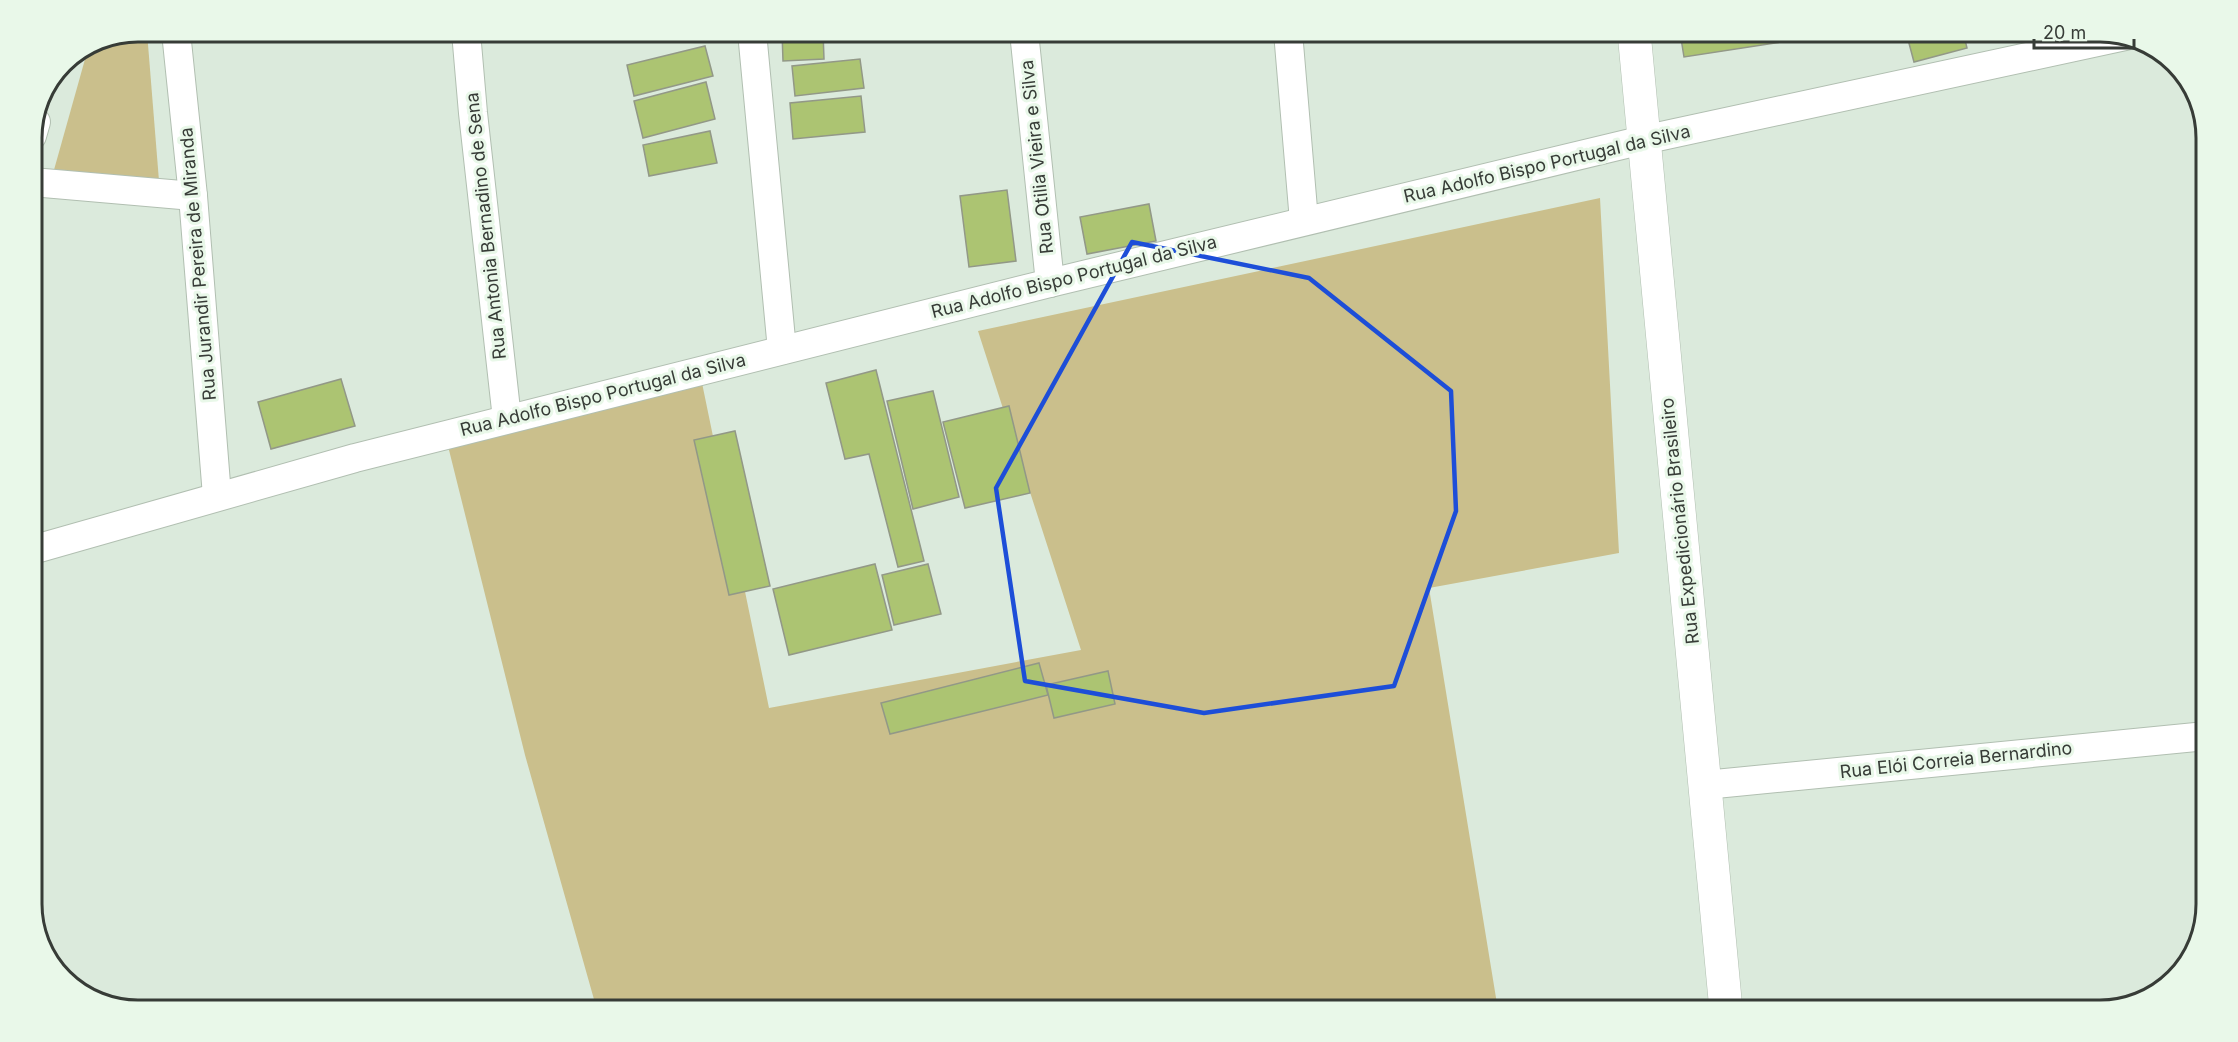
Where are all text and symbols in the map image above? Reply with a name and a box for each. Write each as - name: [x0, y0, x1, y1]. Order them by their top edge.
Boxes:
- scale bar: [2034, 12, 2134, 50]
- text: 20 m: [2043, 22, 2086, 43]
- street label: Rua Otilia Vieira e Silva: [1016, 59, 1057, 255]
- street label: Rua Antonia Bernadino de Sena: [461, 91, 510, 361]
- street label: Rua Adolfo Bispo Portugal da Silva: [1402, 120, 1692, 207]
- street label: Rua Jurandir Pereira de Miranda: [175, 127, 220, 401]
- street label: Rua Adolfo Bispo Portugal da Silva: [929, 231, 1219, 322]
- street label: Rua Adolfo Bispo Portugal da Silva: [458, 349, 748, 440]
- street label: Rua Expedicionário Brasileiro: [1656, 397, 1703, 645]
- street label: Rua Elói Correia Bernardino: [1839, 737, 2073, 782]

